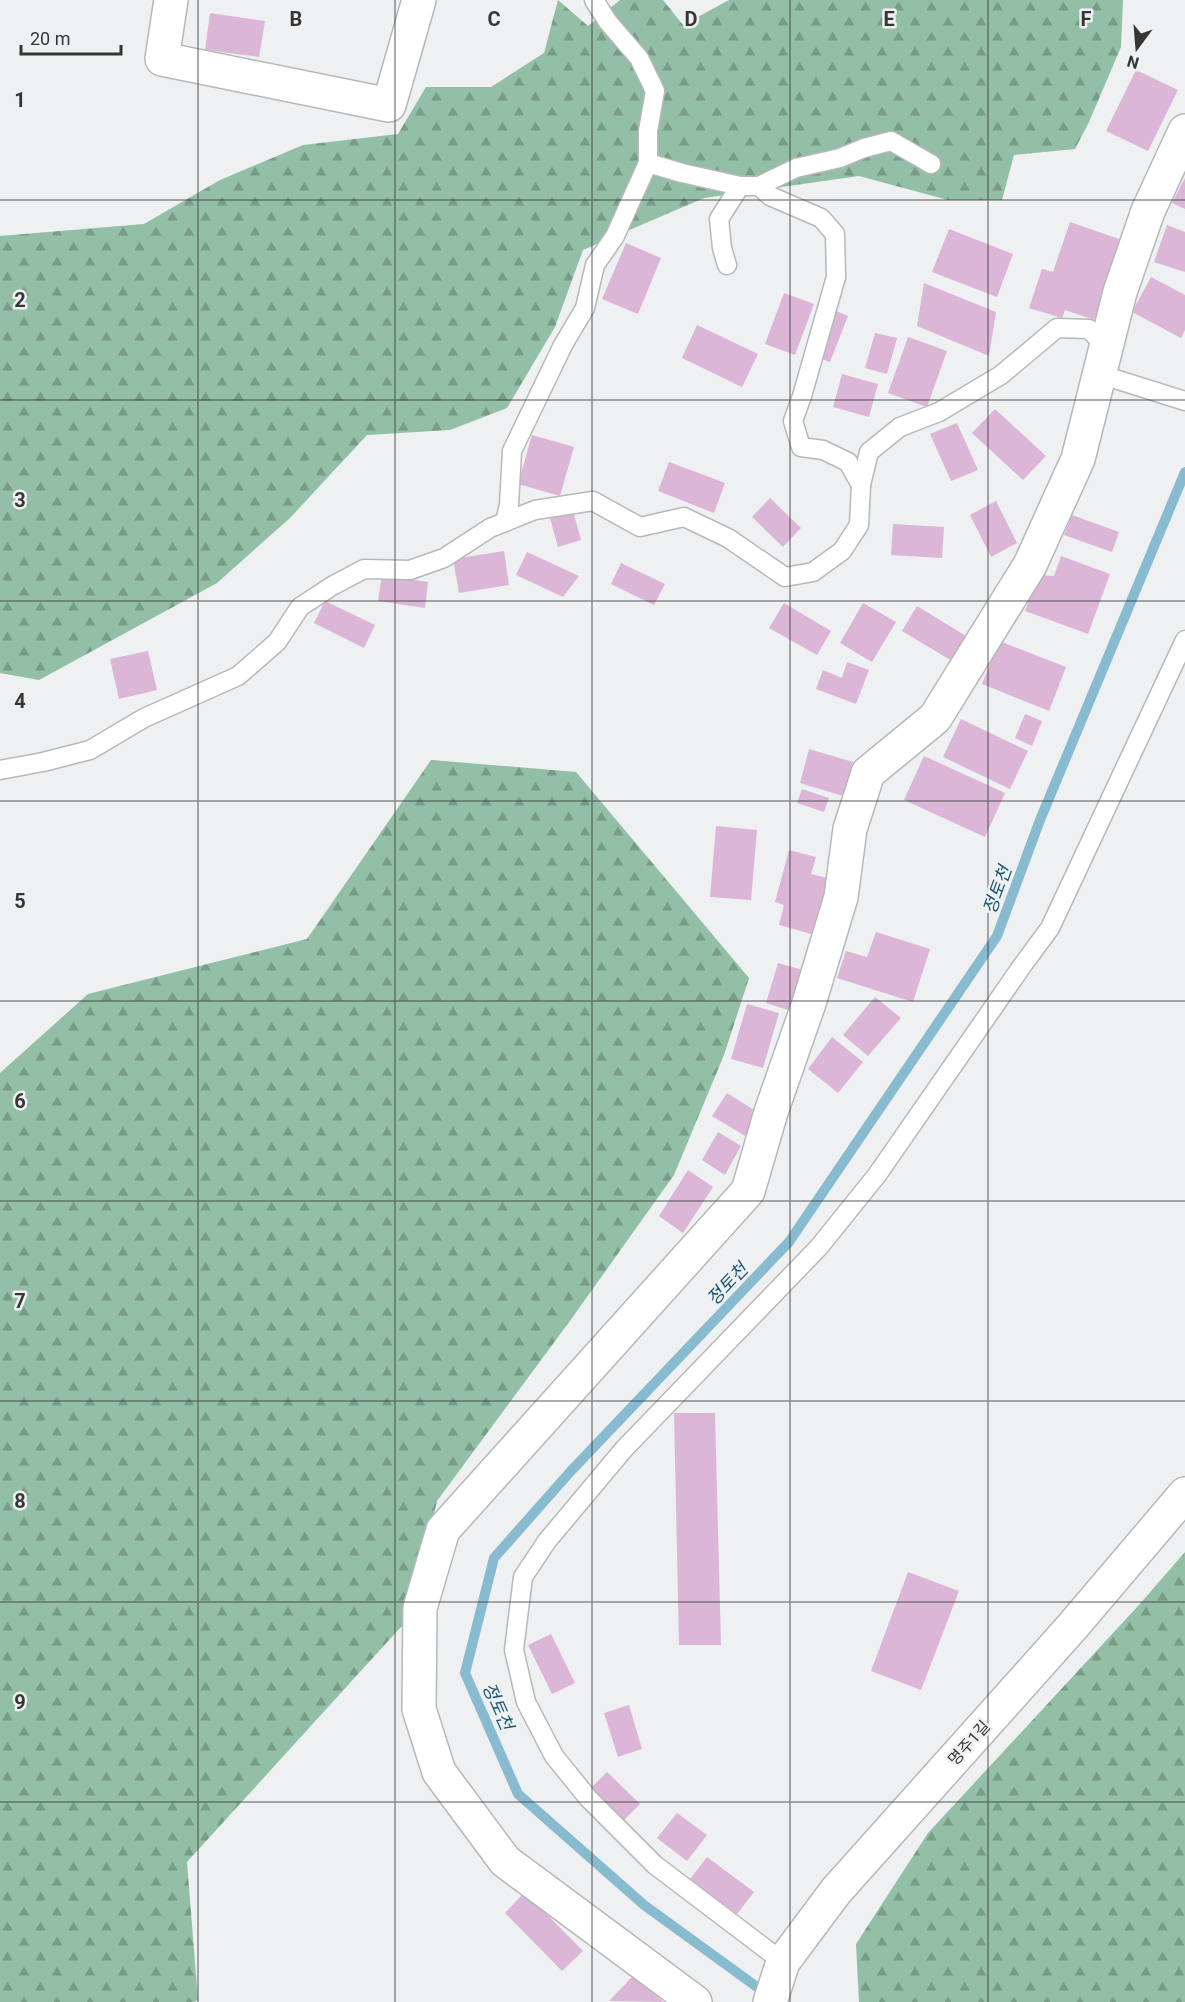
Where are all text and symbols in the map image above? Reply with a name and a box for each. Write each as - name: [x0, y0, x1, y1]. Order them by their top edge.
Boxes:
- text: B: [290, 7, 302, 31]
- text: C: [487, 7, 501, 31]
- text: D: [685, 7, 698, 31]
- text: E: [883, 7, 895, 31]
- text: F: [1081, 7, 1092, 31]
- scale bar: [21, 18, 122, 56]
- north arrow: [1107, 18, 1167, 78]
- text: 20 m: [30, 28, 70, 49]
- text: N: [1125, 51, 1141, 73]
- text: 1: [14, 88, 26, 112]
- text: 2: [14, 288, 26, 312]
- text: 3: [14, 488, 26, 512]
- text: 4: [14, 689, 26, 713]
- water label: 정토천: [979, 861, 1016, 917]
- text: 5: [14, 889, 26, 913]
- text: 6: [14, 1089, 26, 1113]
- water label: 정토천: [702, 1257, 753, 1309]
- text: 7: [14, 1289, 26, 1313]
- text: 8: [14, 1489, 26, 1513]
- water label: 정토천: [478, 1679, 519, 1735]
- text: 9: [14, 1690, 26, 1714]
- street label: 명주1길: [944, 1717, 994, 1769]

